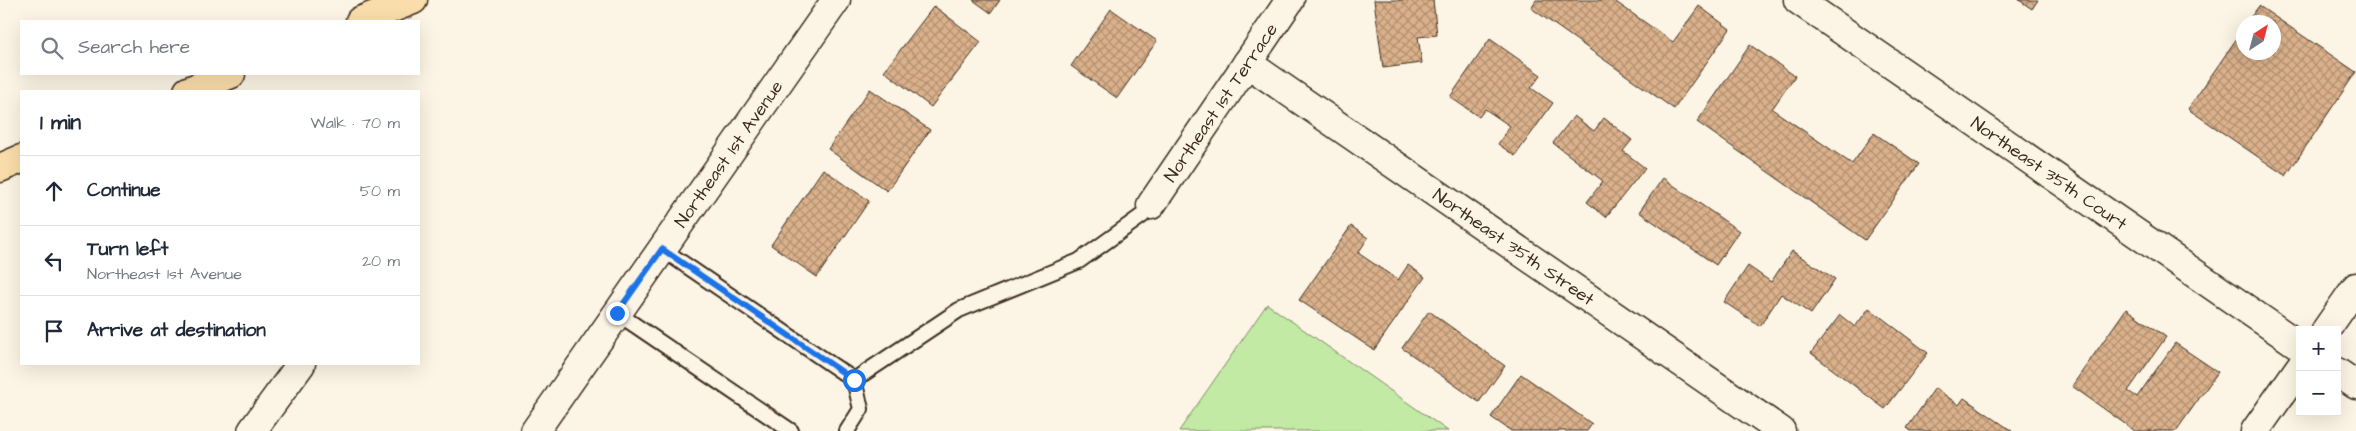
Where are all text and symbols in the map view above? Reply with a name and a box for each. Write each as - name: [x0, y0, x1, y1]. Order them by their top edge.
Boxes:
- north arrow: [2236, 15, 2281, 60]
- street label: Northeast 1st Terrace: [1158, 18, 1284, 187]
- search box: [20, 20, 420, 75]
- icon: search: [38, 34, 66, 62]
- text: Search here: [78, 34, 190, 61]
- street label: Northeast 1st Avenue: [668, 75, 789, 233]
- text: 1 min: [40, 108, 81, 137]
- street label: Northeast 35th Court: [1966, 110, 2133, 236]
- text: Walk · 70 m: [311, 112, 400, 134]
- icon: ahead: [40, 177, 68, 205]
- text: Continue: [87, 177, 161, 204]
- text: 50 m: [360, 180, 400, 202]
- street label: Northeast 35th Street: [1428, 182, 1600, 312]
- text: Turn left: [87, 236, 168, 263]
- icon: left: [40, 247, 68, 275]
- text: 20 m: [362, 250, 400, 272]
- text: Northeast 1st Avenue: [87, 263, 242, 285]
- route end: [606, 302, 629, 325]
- icon: arrive: [40, 317, 68, 345]
- text: Arrive at destination: [87, 317, 266, 344]
- map controls: [2296, 326, 2341, 416]
- button: +: [2296, 326, 2341, 371]
- route start: [843, 369, 866, 392]
- button: −: [2296, 371, 2341, 416]

